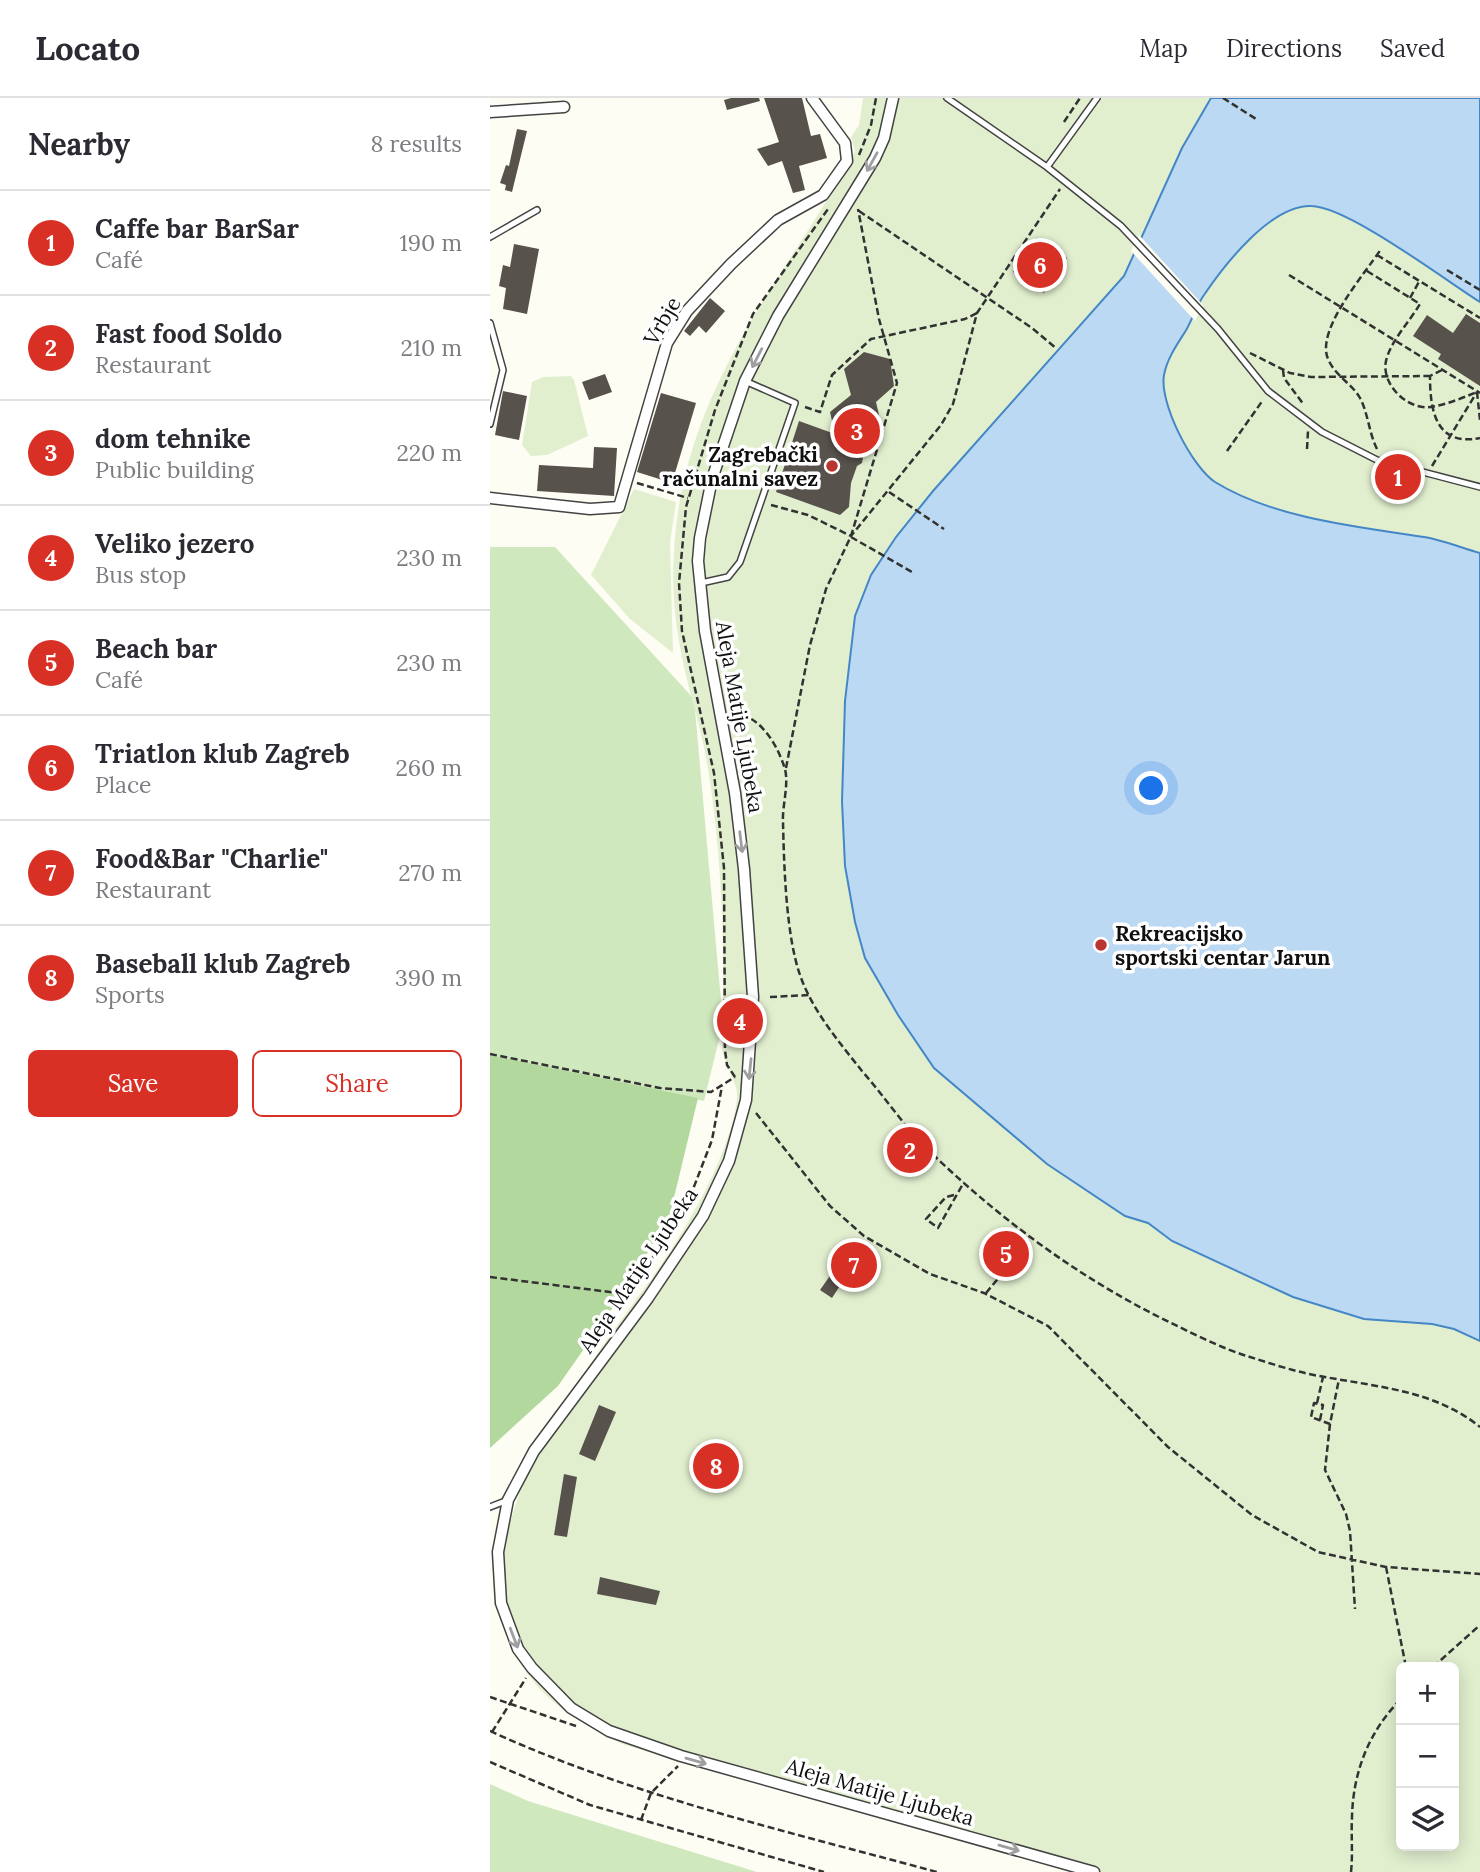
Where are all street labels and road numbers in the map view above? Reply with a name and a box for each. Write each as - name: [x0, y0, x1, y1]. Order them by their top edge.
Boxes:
- street label: Vrbje: [637, 292, 687, 351]
- street label: Aleja Matije Ljubeka: [710, 618, 770, 815]
- street label: Aleja Matije Ljubeka: [572, 1182, 704, 1359]
- street label: Aleja Matije Ljubeka: [782, 1752, 977, 1832]

